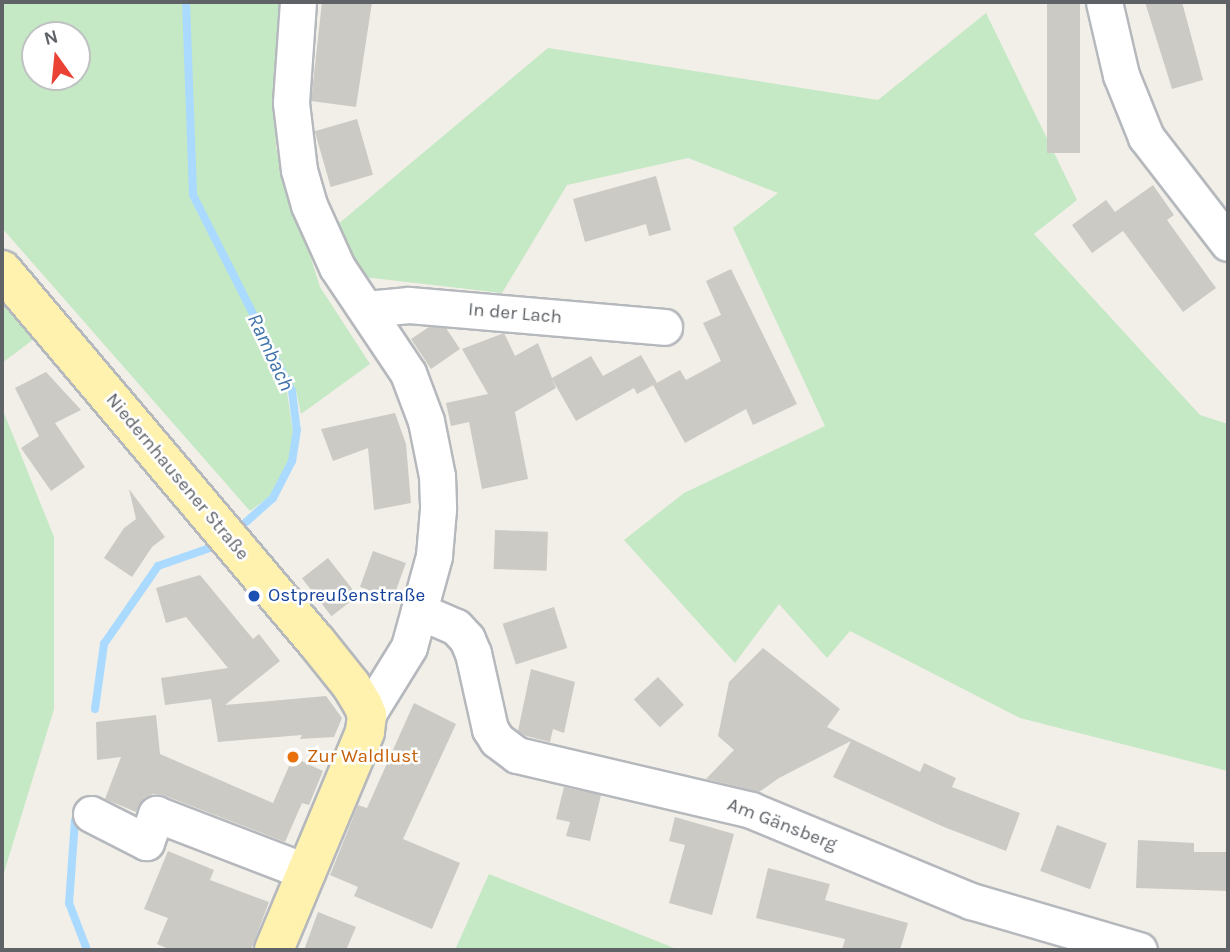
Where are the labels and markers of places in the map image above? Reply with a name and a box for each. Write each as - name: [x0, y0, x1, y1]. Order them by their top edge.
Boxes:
- place label: Ostpreußenstraße: [268, 585, 425, 607]
- marker: Ostpreußenstraße: [246, 588, 262, 604]
- place label: Zur Waldlust: [307, 746, 418, 768]
- marker: Zur Waldlust: [285, 749, 301, 765]

